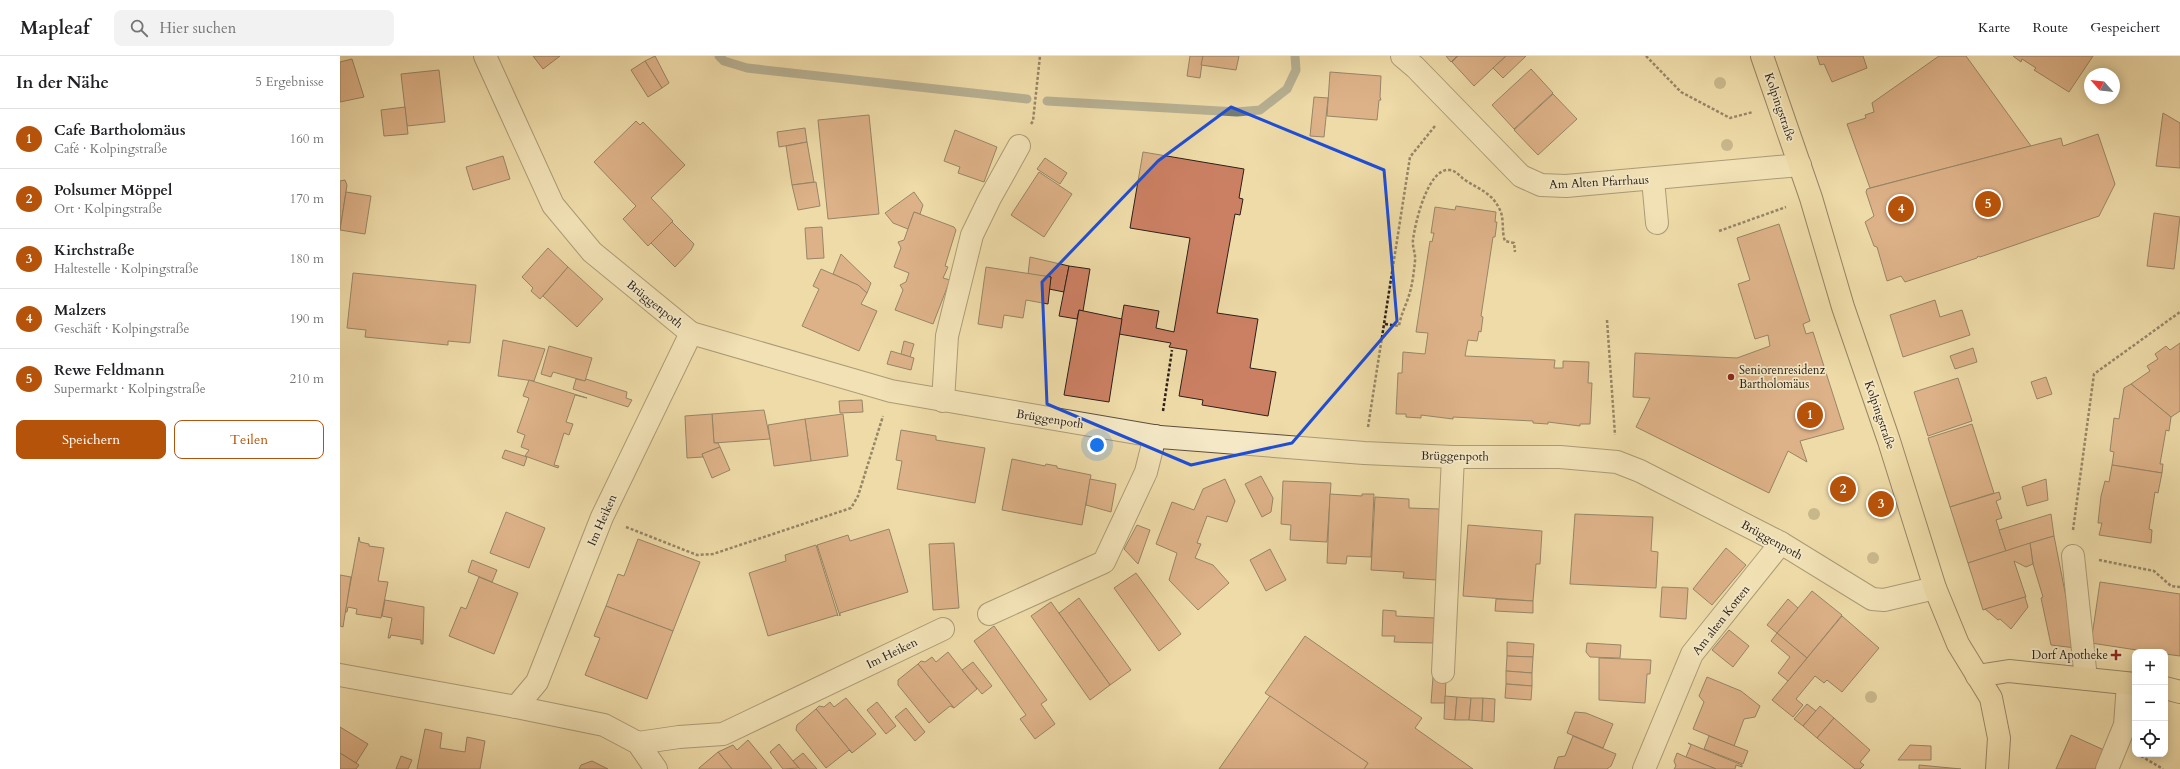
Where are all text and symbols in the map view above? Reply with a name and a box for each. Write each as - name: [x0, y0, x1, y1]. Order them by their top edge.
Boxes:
- search box: [114, 10, 394, 46]
- text: Mapleaf: [20, 15, 90, 41]
- icon: search: [128, 17, 150, 39]
- text: Hier suchen: [160, 18, 236, 38]
- text: Karte: [1978, 18, 2010, 37]
- text: Route: [2032, 18, 2068, 37]
- text: Gespeichert: [2090, 18, 2160, 37]
- north arrow: [2084, 68, 2120, 104]
- street label: Kolpingstraße: [1761, 70, 1799, 144]
- text: In der Nähe: [16, 71, 109, 94]
- text: 5 Ergebnisse: [255, 73, 324, 91]
- text: Cafe Bartholomäus: [54, 120, 185, 140]
- text: 1: [26, 130, 32, 148]
- text: 160 m: [290, 130, 324, 148]
- text: Café · Kolpingstraße: [54, 140, 167, 158]
- street label: Am Alten Pfarrhaus: [1549, 171, 1649, 193]
- text: Polsumer Möppel: [54, 180, 172, 200]
- pin: 5: [1975, 189, 2001, 219]
- text: 2: [26, 190, 32, 208]
- text: 170 m: [290, 190, 324, 208]
- pin: 4: [1888, 194, 1914, 224]
- text: Ort · Kolpingstraße: [54, 200, 162, 218]
- text: Kirchstraße: [54, 240, 135, 260]
- text: 3: [26, 250, 32, 268]
- text: 180 m: [290, 250, 324, 268]
- text: Haltestelle · Kolpingstraße: [54, 260, 199, 278]
- street label: Brüggenpoth: [624, 276, 687, 332]
- text: Malzers: [54, 300, 106, 320]
- text: 4: [26, 310, 32, 328]
- text: 190 m: [290, 310, 324, 328]
- text: Geschäft · Kolpingstraße: [54, 320, 189, 338]
- text: Rewe Feldmann: [54, 360, 165, 380]
- place label: Seniorenresidenz Bartholomäus: [1739, 362, 1826, 392]
- text: 5: [26, 370, 32, 388]
- text: 210 m: [290, 370, 324, 388]
- marker: Seniorenresidenz Bartholomäus: [1726, 372, 1736, 382]
- street label: Kolpingstraße: [1861, 378, 1899, 452]
- text: Supermarkt · Kolpingstraße: [54, 380, 206, 398]
- pin: 1: [1797, 400, 1823, 430]
- street label: Brüggenpoth: [1015, 406, 1085, 432]
- button: Speichern: [16, 420, 166, 459]
- button: Teilen: [174, 420, 324, 459]
- your location: [1087, 435, 1107, 455]
- street label: Brüggenpoth: [1421, 447, 1490, 465]
- pin: 2: [1830, 474, 1856, 504]
- pin: 3: [1868, 489, 1894, 519]
- street label: Im Heiken: [584, 491, 621, 548]
- street label: Brüggenpoth: [1738, 516, 1806, 564]
- street label: Am alten Kotten: [1689, 582, 1753, 658]
- street label: Im Heiken: [864, 634, 920, 672]
- place label: Dorf Apotheke: [2031, 647, 2108, 663]
- map controls: [2132, 649, 2168, 757]
- button: +: [2132, 649, 2168, 685]
- marker: Dorf Apotheke: [2111, 650, 2121, 660]
- button: −: [2132, 685, 2168, 721]
- button: locate: [2132, 721, 2168, 757]

